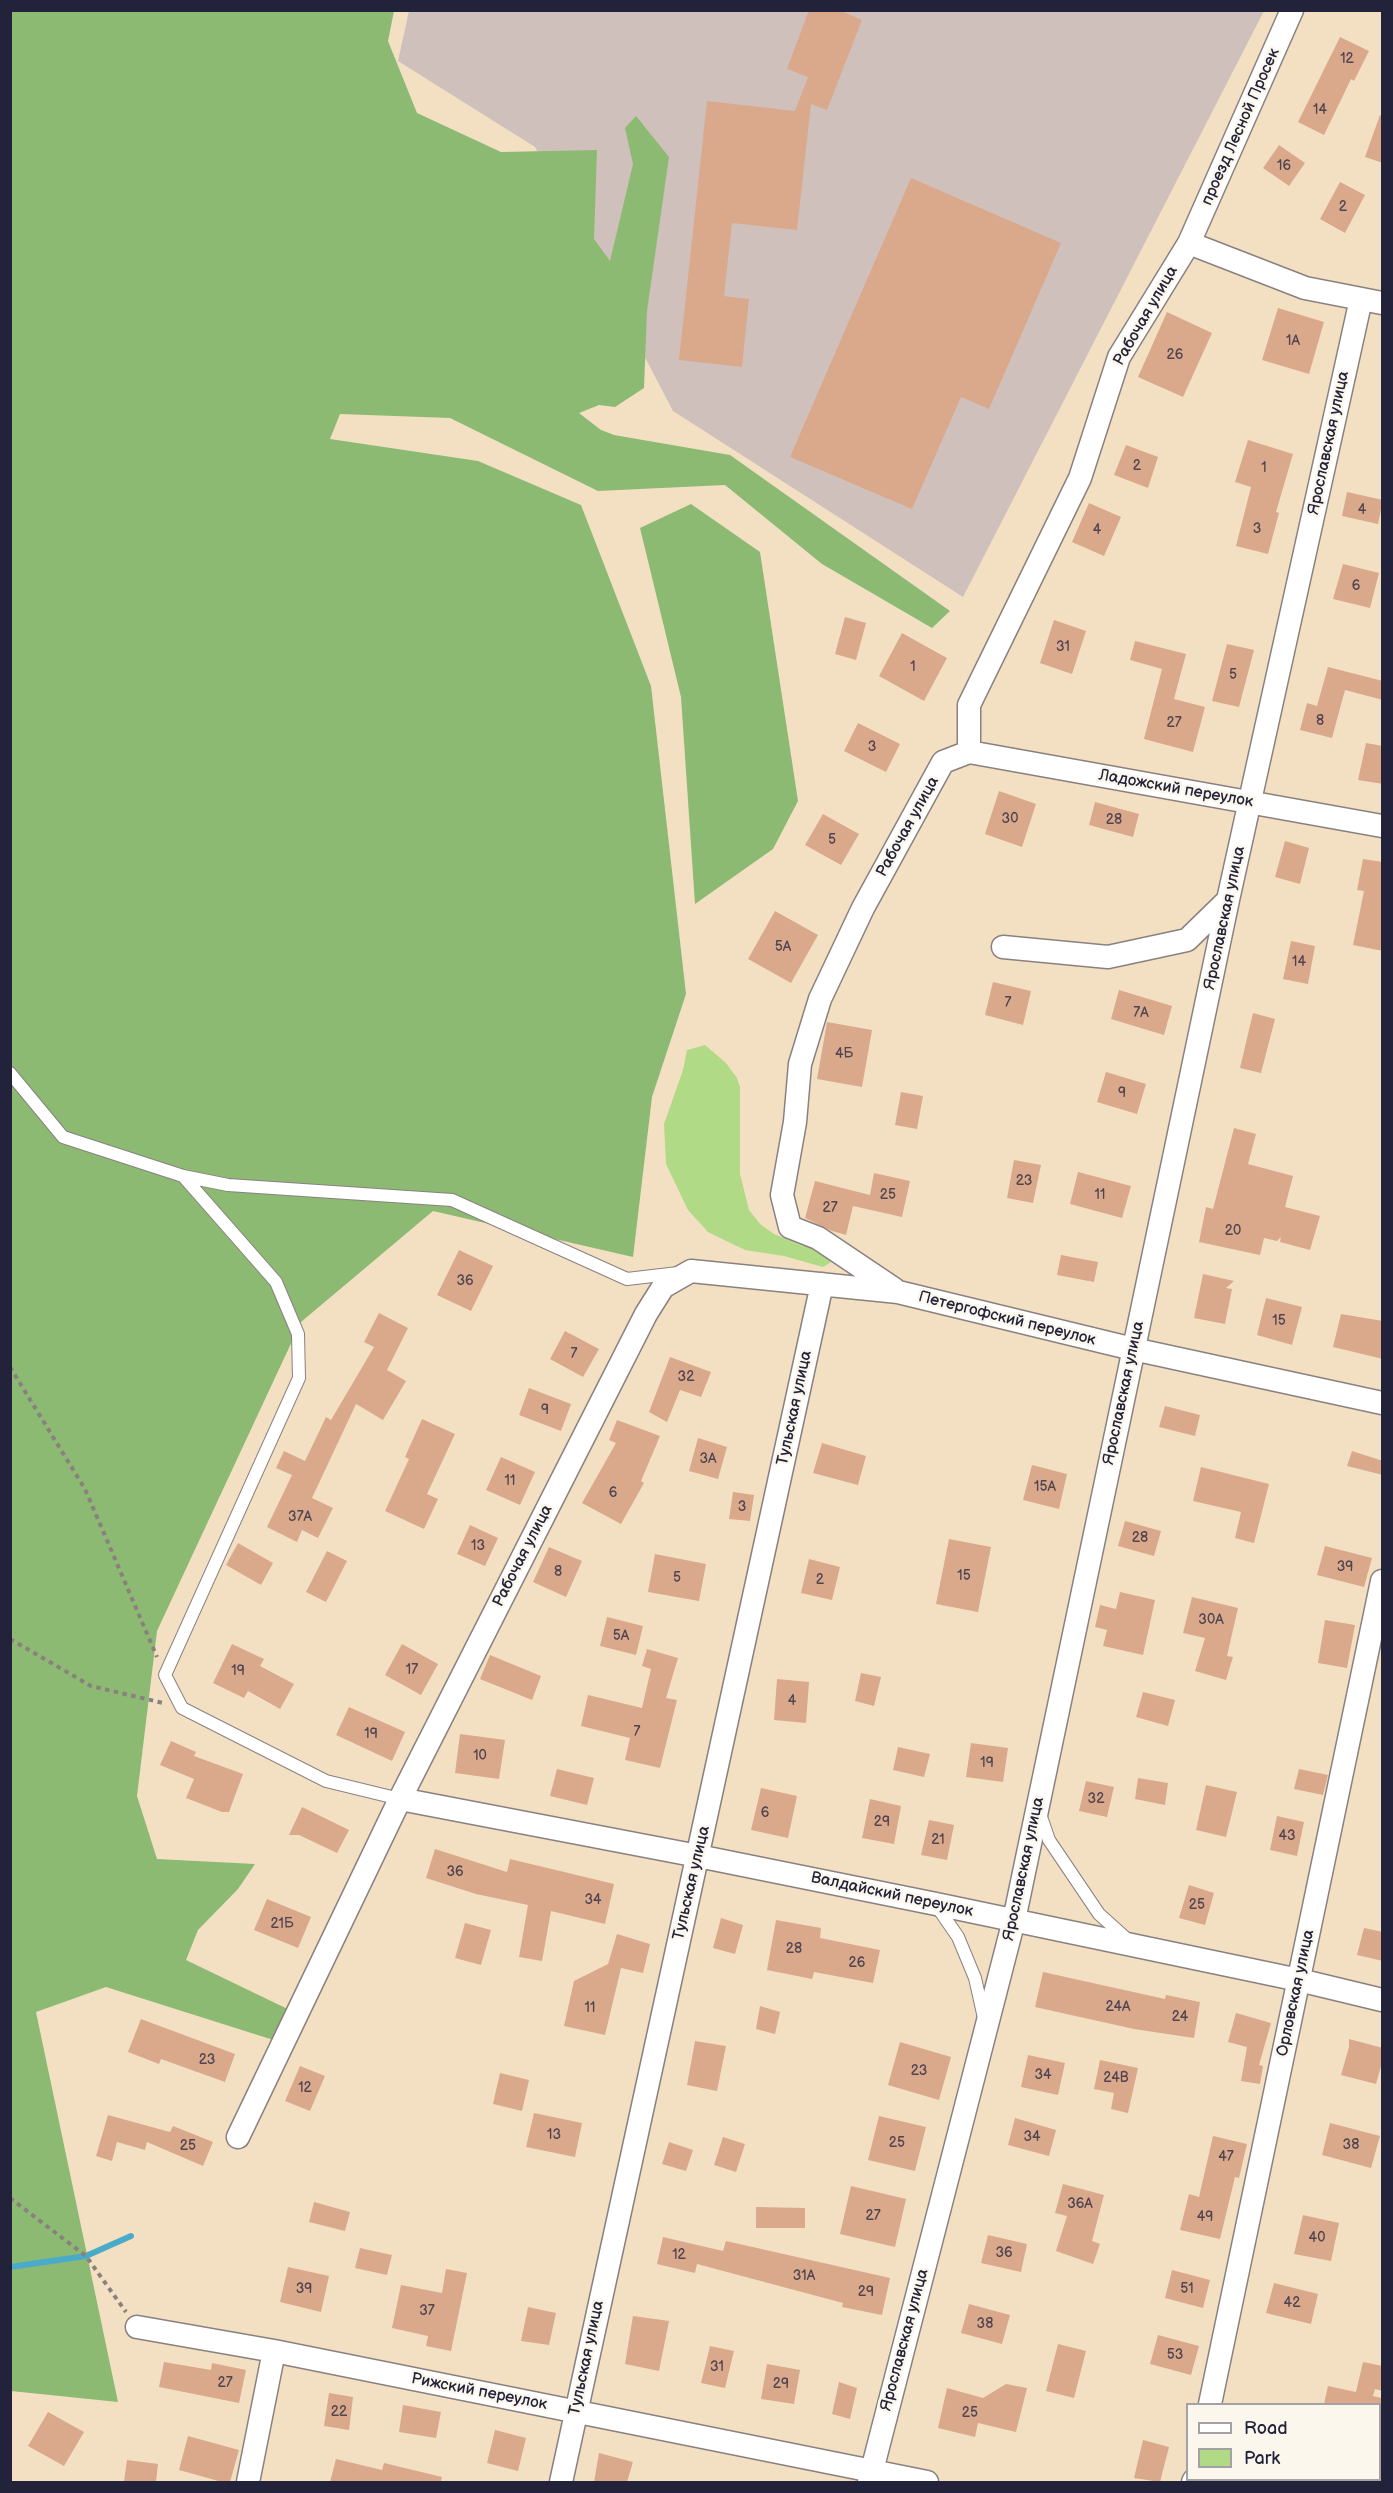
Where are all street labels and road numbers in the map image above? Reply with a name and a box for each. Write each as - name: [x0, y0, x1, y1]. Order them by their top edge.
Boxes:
- street label: проезд Лесной Просек: [1198, 46, 1284, 208]
- street label: Рабочая улица: [1110, 263, 1182, 369]
- street label: Ярославская улица: [1304, 369, 1354, 517]
- street label: Ладожский переулок: [1097, 766, 1255, 812]
- street label: Рабочая улица: [872, 773, 944, 881]
- street label: Ярославская улица: [1200, 844, 1250, 992]
- street label: Петергофский переулок: [916, 1288, 1098, 1350]
- street label: Ярославская улица: [1099, 1319, 1149, 1467]
- street label: Тульская улица: [773, 1349, 817, 1467]
- street label: Рабочая улица: [489, 1502, 557, 1610]
- street label: Ярославская улица: [999, 1795, 1049, 1943]
- street label: Тульская улица: [670, 1824, 714, 1942]
- street label: Валдайский переулок: [809, 1868, 975, 1922]
- street label: Орловская улица: [1273, 1928, 1319, 2058]
- street label: Ярославская улица: [877, 2267, 933, 2413]
- street label: Тульская улица: [565, 2299, 609, 2417]
- street label: Рижский переулок: [409, 2369, 549, 2415]

